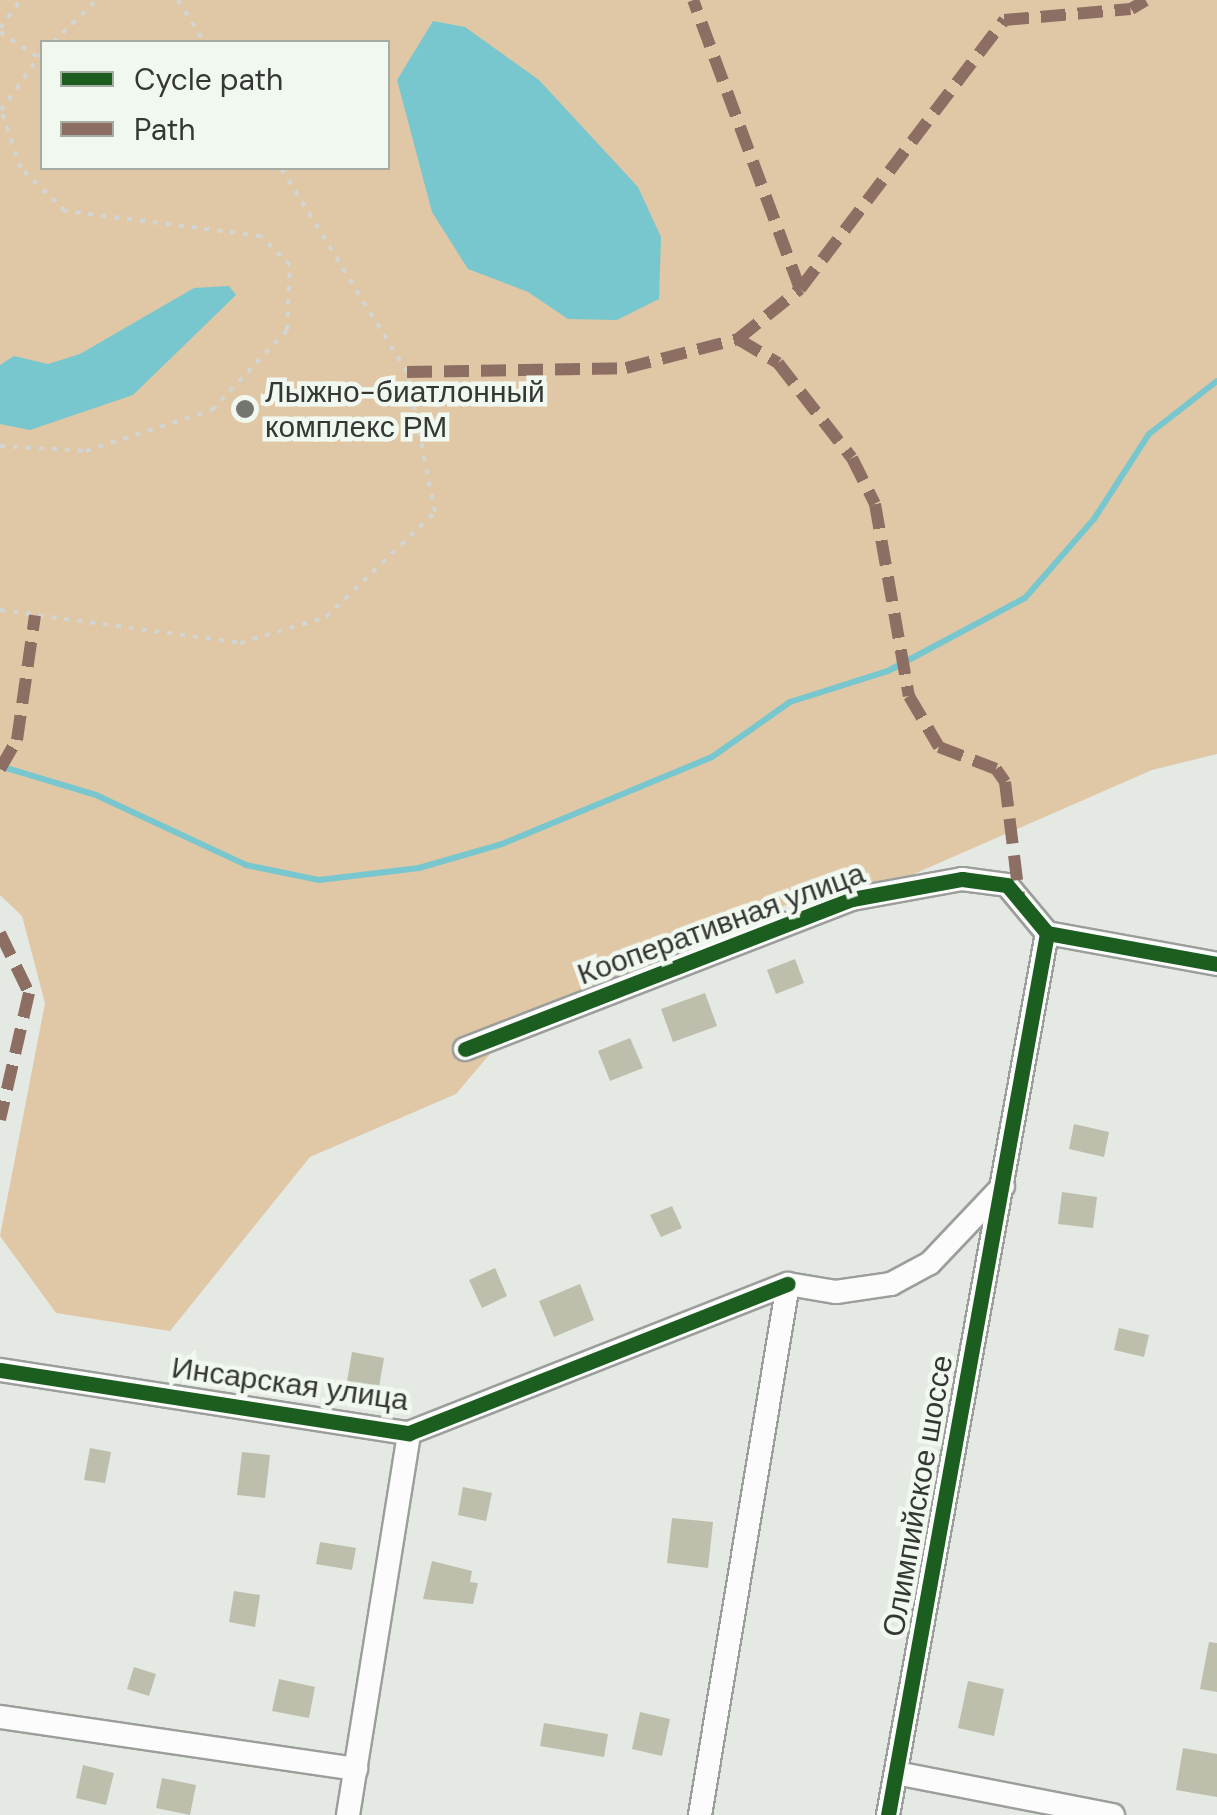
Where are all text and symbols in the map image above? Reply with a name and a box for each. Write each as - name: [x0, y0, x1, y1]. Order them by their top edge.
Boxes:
- legend: [40, 40, 390, 170]
- text: Cycle path: [134, 60, 283, 99]
- text: Path: [134, 110, 196, 149]
- place label: Лыжно-биатлонный комплекс РМ: [265, 374, 545, 444]
- marker: Лыжно-биатлонный комплекс РМ: [234, 398, 256, 420]
- street label: Кооперативная улица: [573, 855, 869, 993]
- street label: Инсарская улица: [169, 1350, 411, 1418]
- street label: Олимпийское шоссе: [876, 1353, 960, 1639]

